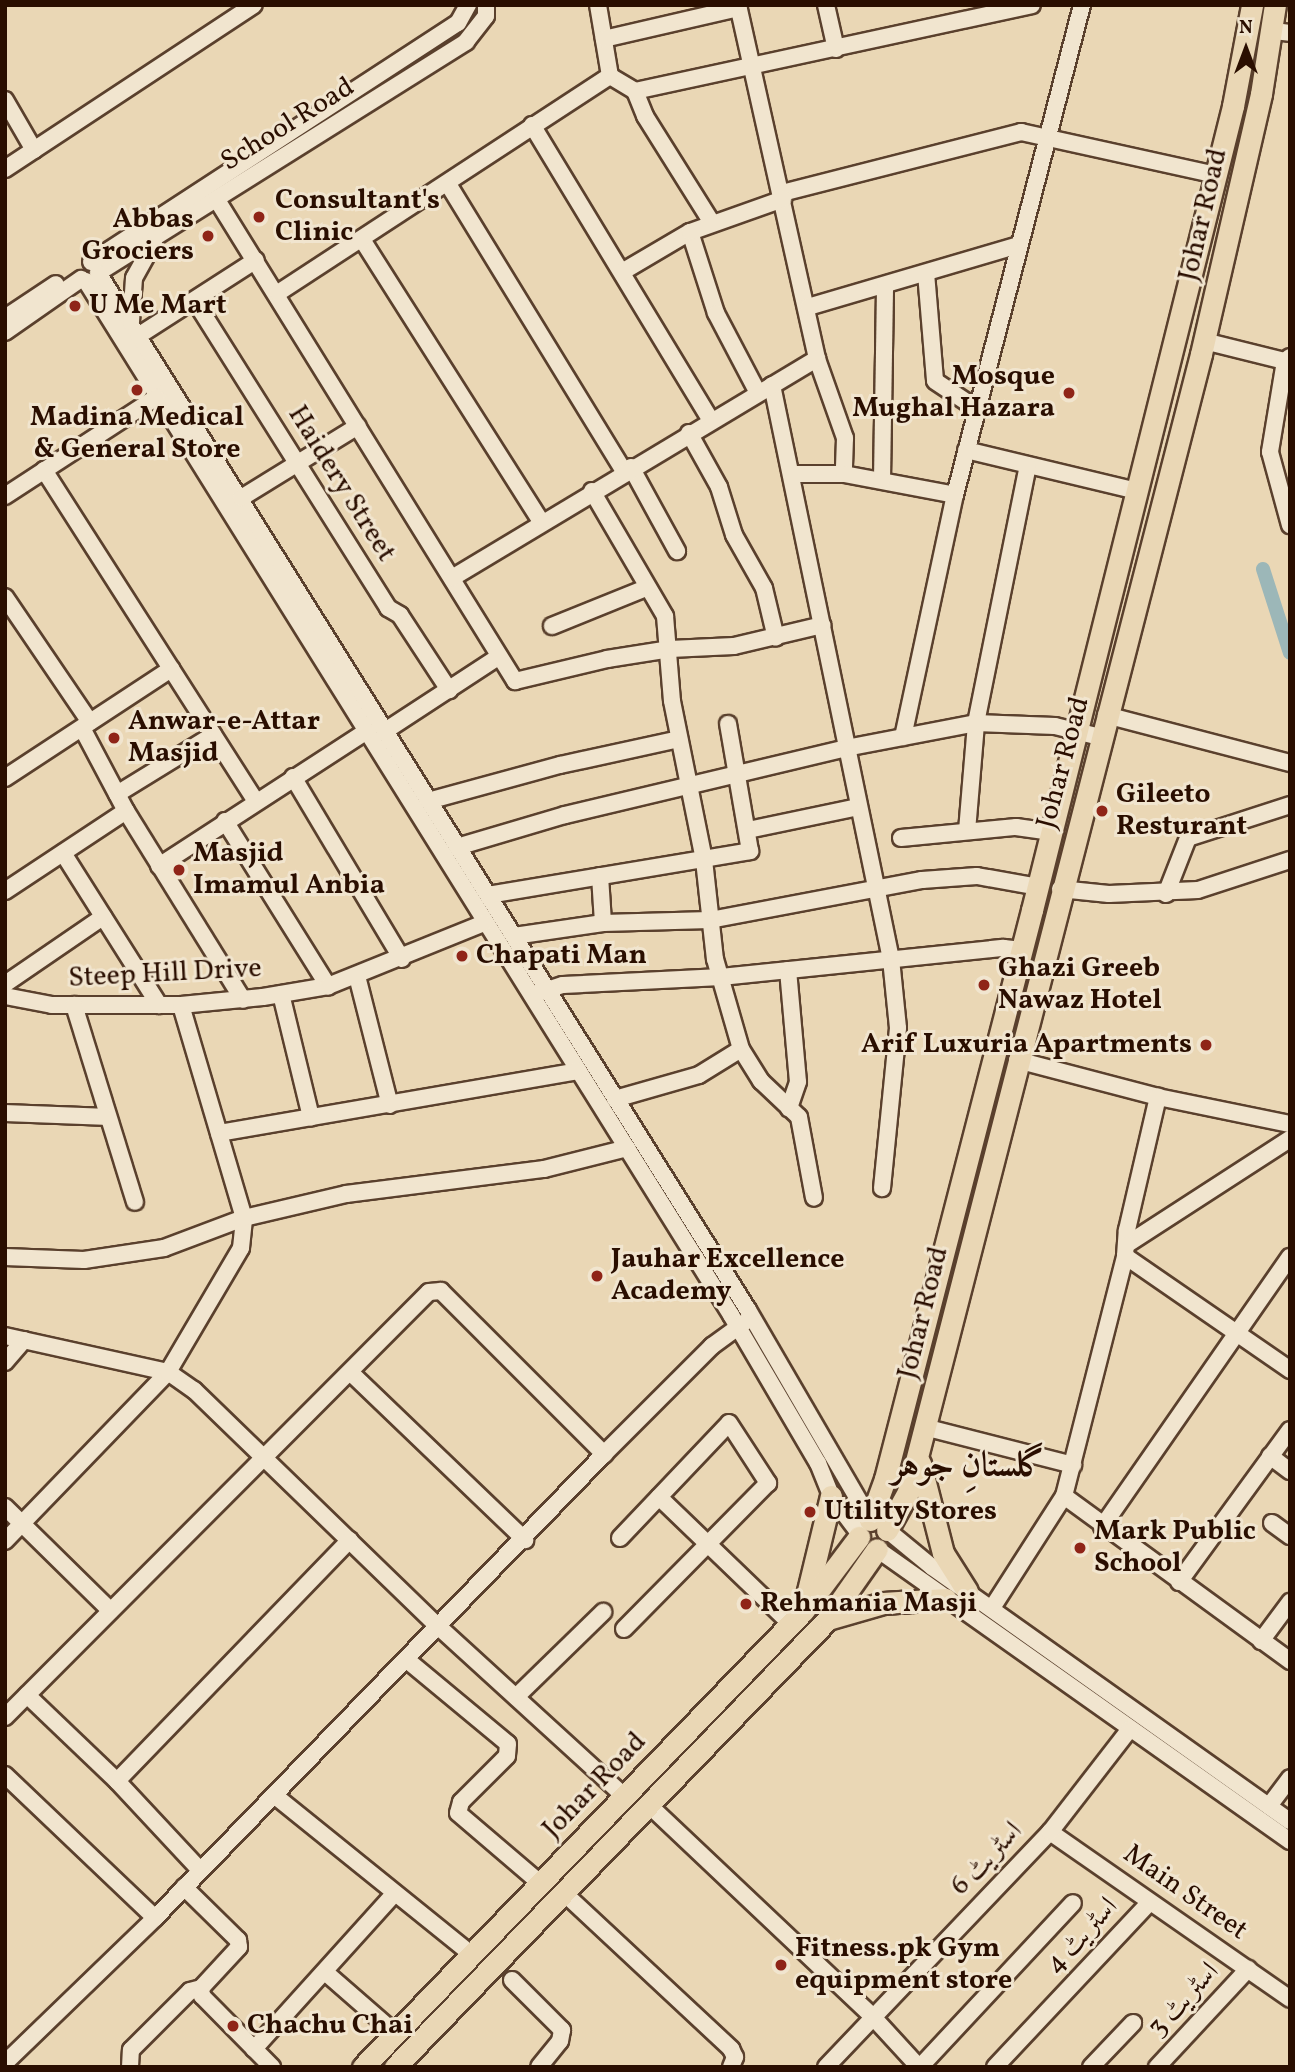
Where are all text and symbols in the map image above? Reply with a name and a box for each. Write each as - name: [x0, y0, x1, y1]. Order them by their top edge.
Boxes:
- north arrow: [1211, 14, 1281, 84]
- text: N: [1239, 15, 1253, 41]
- street label: School Road: [215, 71, 361, 179]
- street label: Johar Road: [1172, 145, 1236, 285]
- place label: Consultant's Clinic: [275, 184, 440, 250]
- place label: Abbas Grociers: [82, 203, 194, 269]
- marker: Consultant's Clinic: [249, 207, 269, 227]
- marker: Abbas Grociers: [200, 228, 216, 244]
- place label: U Me Mart: [89, 289, 226, 323]
- marker: U Me Mart: [67, 298, 83, 314]
- place label: Mosque Mughal Hazara: [852, 360, 1055, 426]
- marker: Madina Medical & General Store: [129, 382, 145, 398]
- marker: Mosque Mughal Hazara: [1061, 385, 1077, 401]
- street label: Haidery Street: [279, 399, 403, 569]
- place label: Madina Medical & General Store: [30, 401, 244, 467]
- street label: Johar Road: [1030, 693, 1098, 833]
- place label: Anwar-e-Attar Masjid: [128, 705, 320, 771]
- marker: Anwar-e-Attar Masjid: [106, 730, 122, 746]
- place label: Gileeto Resturant: [1116, 778, 1247, 844]
- marker: Gileeto Resturant: [1094, 803, 1110, 819]
- place label: Masjid Imamul Anbia: [193, 837, 385, 903]
- marker: Masjid Imamul Anbia: [171, 862, 187, 878]
- place label: Chapati Man: [476, 939, 647, 973]
- marker: Chapati Man: [454, 948, 470, 964]
- street label: Steep Hill Drive: [68, 952, 262, 996]
- place label: Ghazi Greeb Nawaz Hotel: [998, 952, 1162, 1018]
- marker: Ghazi Greeb Nawaz Hotel: [976, 977, 992, 993]
- place label: Arif Luxuria Apartments: [863, 1028, 1192, 1062]
- marker: Arif Luxuria Apartments: [1198, 1037, 1214, 1053]
- place label: Jauhar Excellence Academy: [611, 1243, 845, 1309]
- street label: Johar Road: [891, 1243, 957, 1383]
- marker: Jauhar Excellence Academy: [589, 1268, 605, 1284]
- district label: گلستانِ جوہر: [891, 1445, 1045, 1487]
- place label: Utility Stores: [824, 1495, 997, 1529]
- marker: Utility Stores: [802, 1504, 818, 1520]
- place label: Mark Public School: [1094, 1515, 1256, 1581]
- marker: Mark Public School: [1072, 1540, 1088, 1556]
- place label: Rehmania Masji: [760, 1587, 977, 1621]
- marker: Rehmania Masji: [738, 1596, 754, 1612]
- street label: Johar Road: [536, 1726, 654, 1846]
- street label: اسٹریٹ 6: [944, 1815, 1030, 1903]
- street label: Main Street: [1116, 1838, 1254, 1948]
- street label: اسٹریٹ 4: [1038, 1891, 1126, 1981]
- place label: Fitness.pk Gym equipment store: [795, 1932, 1012, 1998]
- street label: اسٹریٹ 3: [1141, 1956, 1227, 2044]
- marker: Fitness.pk Gym equipment store: [773, 1957, 789, 1973]
- place label: Chachu Chai: [247, 2009, 413, 2043]
- marker: Chachu Chai: [225, 2018, 241, 2034]

